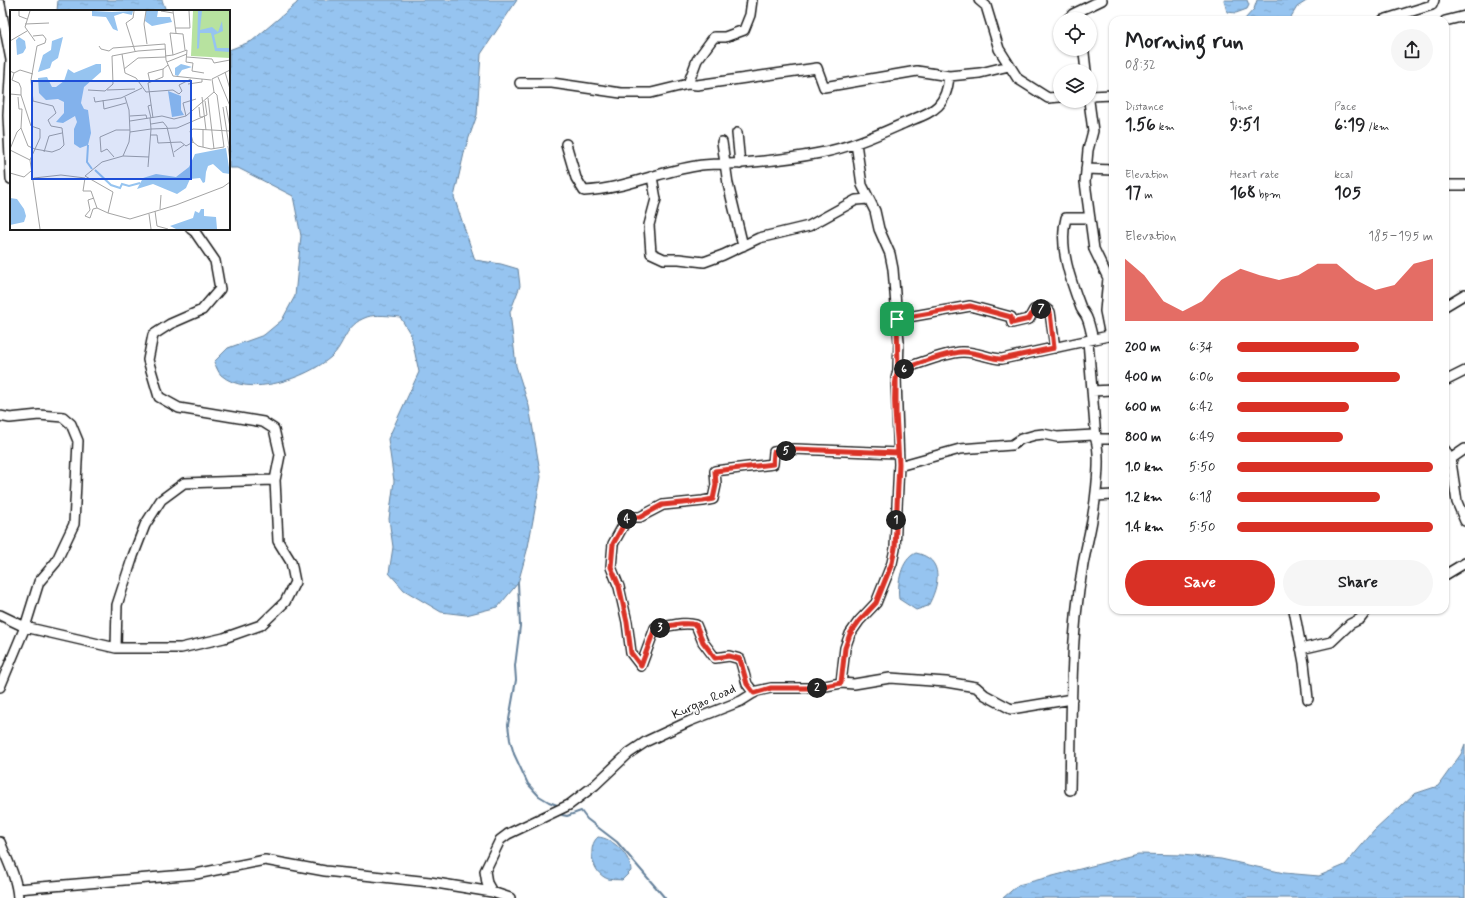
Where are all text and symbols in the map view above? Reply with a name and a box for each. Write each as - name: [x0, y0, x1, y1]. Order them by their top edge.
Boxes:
- inset map: [10, 10, 230, 230]
- map controls: [1053, 12, 1097, 108]
- button: locate: [1053, 12, 1097, 56]
- text: Morning run: [1125, 28, 1244, 56]
- button: share: [1391, 29, 1433, 71]
- text: 08:32: [1125, 57, 1156, 74]
- button: layers: [1053, 64, 1097, 108]
- text: Distance: [1125, 100, 1164, 114]
- text: Time: [1230, 100, 1253, 114]
- text: Pace: [1334, 100, 1356, 114]
- text: 1.56: [1125, 114, 1156, 136]
- text: 9:51: [1230, 114, 1260, 136]
- text: 6:19: [1334, 114, 1365, 136]
- text: km: [1156, 120, 1175, 134]
- text: /km: [1365, 120, 1389, 134]
- text: Elevation: [1125, 168, 1168, 182]
- text: Heart rate: [1230, 168, 1279, 182]
- text: kcal: [1334, 168, 1353, 182]
- text: 17: [1125, 182, 1141, 204]
- text: 168: [1230, 182, 1256, 204]
- text: 105: [1334, 182, 1361, 204]
- text: m: [1141, 188, 1153, 202]
- text: bpm: [1256, 188, 1281, 202]
- text: Elevation: [1125, 228, 1176, 245]
- text: 185–195 m: [1368, 228, 1433, 245]
- pin: 7: [1031, 299, 1051, 319]
- pin: [880, 302, 914, 336]
- text: 7: [1038, 302, 1044, 316]
- icon: arrive: [886, 308, 908, 330]
- text: 200 m: [1125, 339, 1160, 356]
- text: 6:34: [1189, 339, 1213, 356]
- pin: 6: [894, 359, 914, 379]
- text: 6: [901, 362, 907, 376]
- text: 400 m: [1125, 369, 1162, 386]
- text: 6:06: [1189, 369, 1214, 386]
- text: 600 m: [1125, 399, 1161, 416]
- text: 6:42: [1189, 399, 1214, 416]
- text: 800 m: [1125, 429, 1161, 446]
- text: 6:49: [1189, 429, 1214, 446]
- pin: 5: [776, 441, 796, 461]
- text: 5: [783, 444, 789, 458]
- text: 1.0 km: [1125, 459, 1163, 476]
- text: 5:50: [1189, 459, 1216, 476]
- text: 1.2 km: [1125, 489, 1162, 506]
- text: 6:18: [1189, 489, 1212, 506]
- pin: 4: [617, 509, 637, 529]
- pin: 1: [886, 510, 906, 530]
- text: 4: [624, 512, 630, 526]
- text: 1: [894, 513, 898, 527]
- text: 1.4 km: [1125, 519, 1164, 536]
- text: 5:50: [1189, 519, 1216, 536]
- button: Save: [1125, 560, 1275, 606]
- button: Share: [1283, 560, 1433, 606]
- pin: 3: [650, 618, 670, 638]
- text: 3: [658, 621, 662, 635]
- pin: 2: [807, 678, 827, 698]
- street label: Kurgao Road: [669, 680, 739, 725]
- text: 2: [814, 681, 820, 695]

